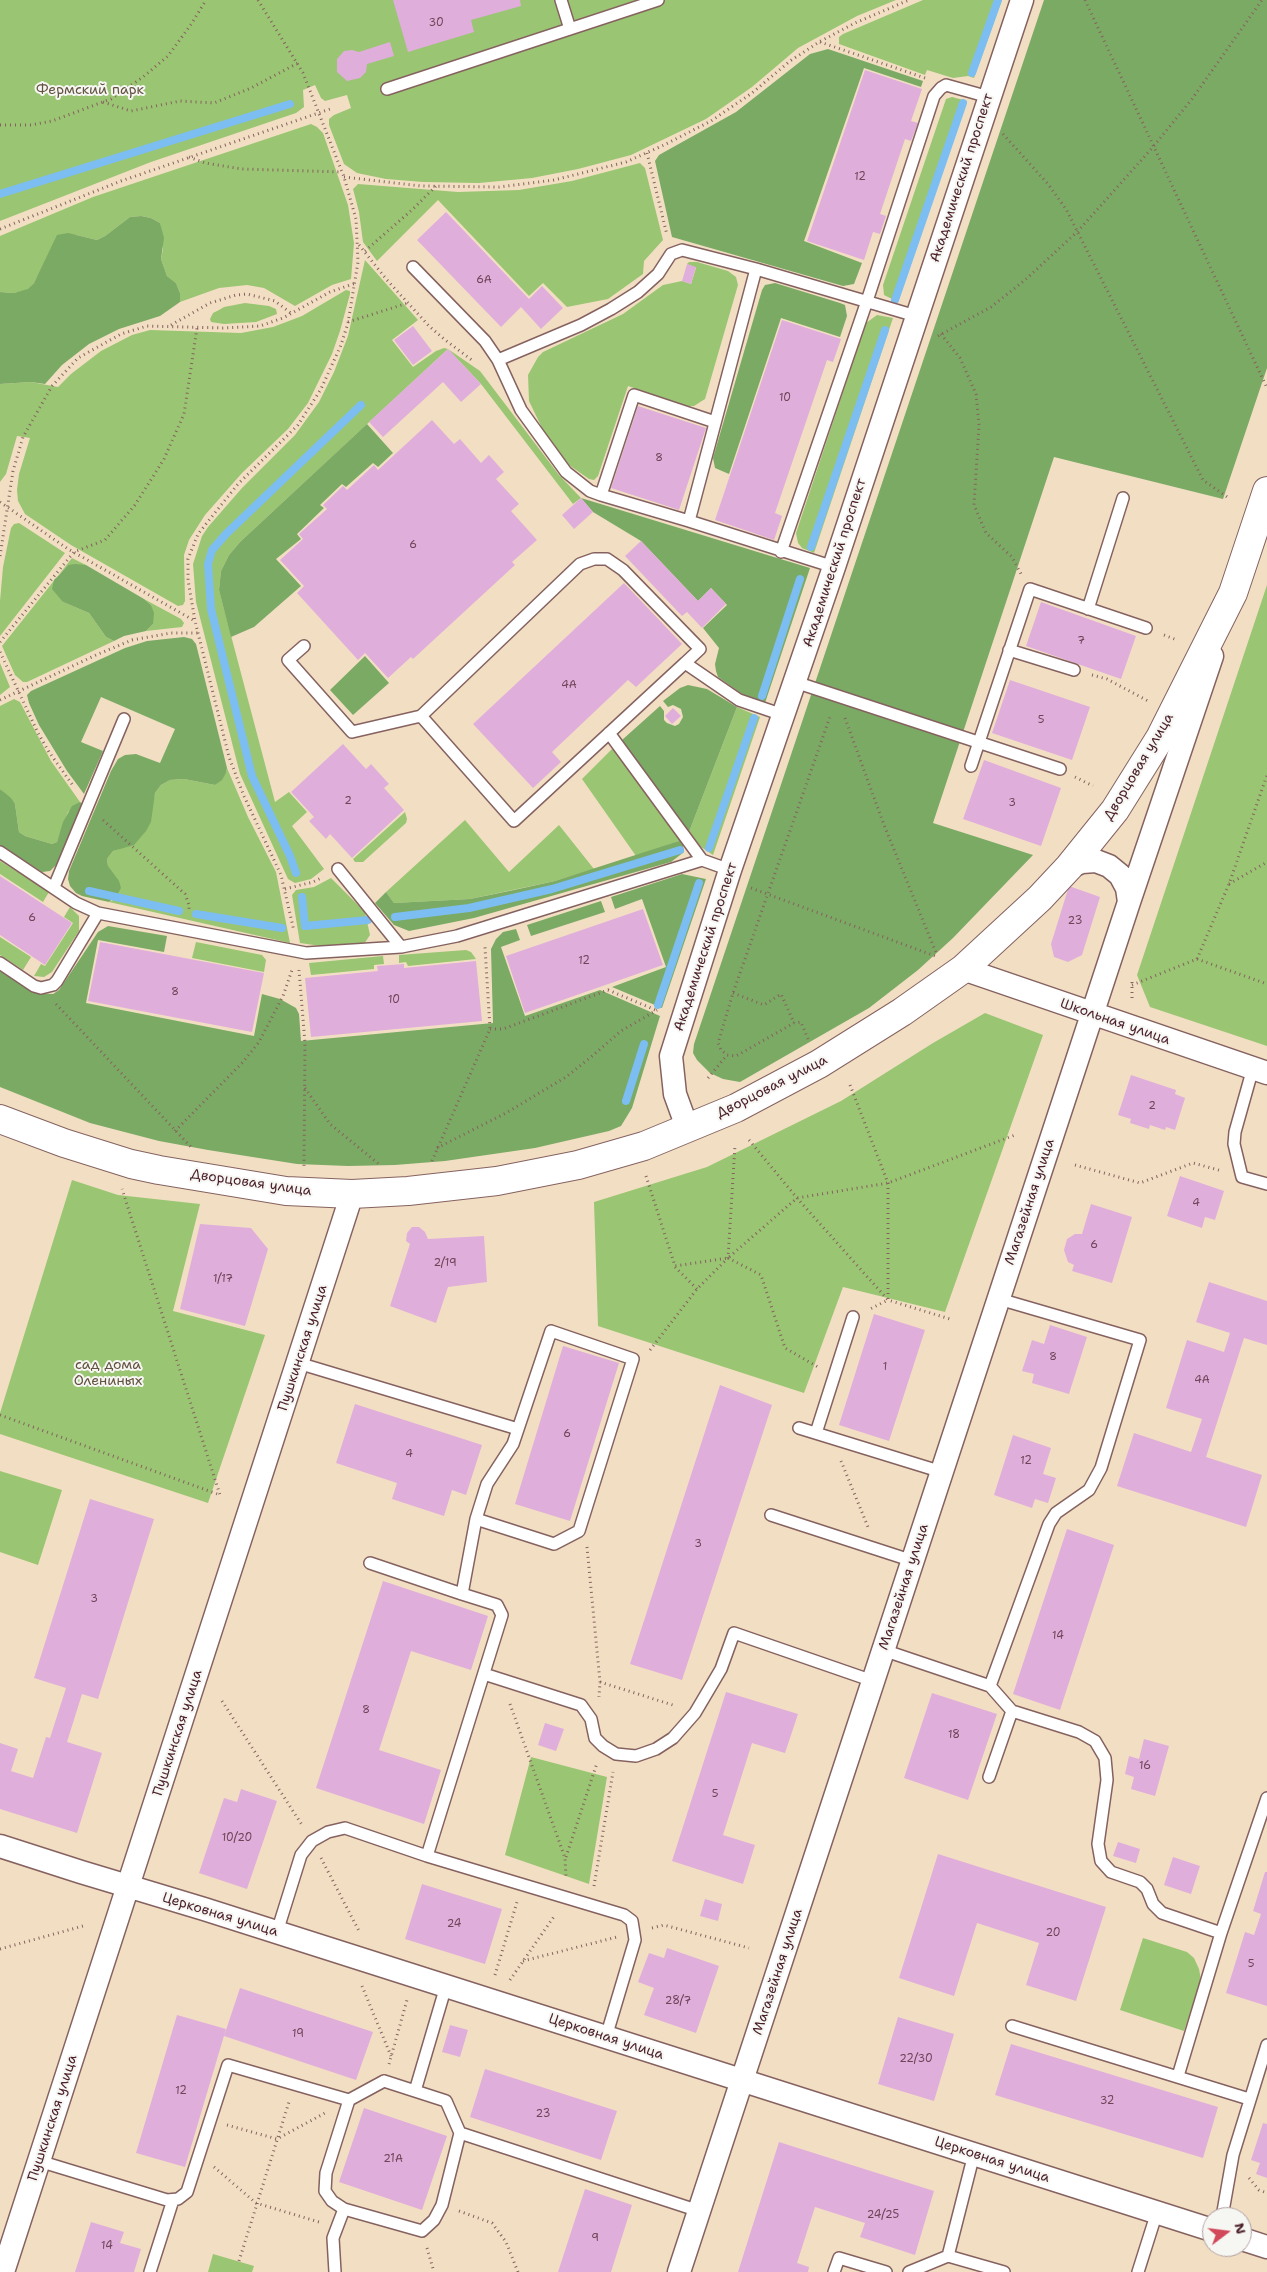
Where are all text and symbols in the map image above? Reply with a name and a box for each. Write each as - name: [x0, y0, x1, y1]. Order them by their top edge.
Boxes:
- house number: 30: [428, 16, 444, 30]
- park label: Фермский парк: [36, 82, 144, 98]
- street label: Академический проспект: [927, 91, 997, 265]
- house number: 12: [854, 170, 866, 184]
- house number: 6А: [476, 273, 492, 287]
- house number: 10: [779, 391, 791, 405]
- house number: 8: [655, 451, 663, 465]
- street label: Академический проспект: [800, 476, 870, 650]
- house number: 6: [409, 538, 417, 552]
- house number: 7: [1077, 634, 1085, 648]
- house number: 4А: [561, 678, 577, 692]
- street label: Дворцовая улица: [1100, 710, 1178, 824]
- house number: 5: [1038, 713, 1044, 727]
- house number: 2: [344, 794, 352, 808]
- house number: 3: [1008, 796, 1016, 810]
- street label: Академический проспект: [671, 860, 741, 1034]
- house number: 6: [28, 911, 36, 925]
- house number: 23: [1068, 914, 1082, 928]
- house number: 12: [578, 954, 590, 968]
- house number: 8: [171, 985, 179, 999]
- house number: 10: [388, 993, 400, 1007]
- street label: Школьная улица: [1058, 995, 1172, 1049]
- street label: Дворцовая улица: [714, 1052, 830, 1122]
- house number: 2: [1148, 1099, 1156, 1113]
- street label: Магазейная улица: [1002, 1137, 1058, 1267]
- street label: Дворцовая улица: [189, 1166, 313, 1200]
- house number: 4: [1192, 1196, 1200, 1210]
- house number: 6: [1090, 1238, 1098, 1252]
- house number: 2/19: [433, 1256, 457, 1270]
- house number: 1/17: [213, 1272, 233, 1286]
- street label: Пушкинская улица: [275, 1283, 331, 1413]
- house number: 8: [1049, 1350, 1057, 1364]
- park label: сад дома Олениных: [74, 1357, 142, 1390]
- house number: 1: [883, 1360, 887, 1374]
- house number: 4А: [1194, 1373, 1210, 1387]
- house number: 6: [563, 1427, 571, 1441]
- house number: 4: [405, 1447, 413, 1461]
- house number: 12: [1020, 1454, 1032, 1468]
- street label: Магазейная улица: [876, 1522, 932, 1652]
- house number: 3: [694, 1537, 702, 1551]
- house number: 3: [90, 1592, 98, 1606]
- house number: 14: [1052, 1629, 1064, 1643]
- street label: Пушкинская улица: [150, 1668, 206, 1798]
- house number: 8: [362, 1703, 370, 1717]
- house number: 18: [948, 1728, 960, 1742]
- house number: 16: [1139, 1759, 1151, 1773]
- house number: 5: [712, 1787, 718, 1801]
- house number: 10/20: [222, 1831, 252, 1845]
- street label: Церковная улица: [160, 1889, 280, 1941]
- street label: Магазейная улица: [750, 1907, 806, 2037]
- house number: 24: [447, 1917, 461, 1931]
- house number: 20: [1045, 1926, 1061, 1940]
- house number: 5: [1248, 1957, 1254, 1971]
- house number: 28/7: [665, 1994, 691, 2008]
- street label: Церковная улица: [546, 2010, 666, 2064]
- house number: 19: [292, 2027, 304, 2041]
- house number: 22/30: [899, 2052, 933, 2066]
- street label: Пушкинская улица: [25, 2053, 81, 2183]
- house number: 12: [175, 2084, 187, 2098]
- house number: 32: [1100, 2094, 1114, 2108]
- house number: 23: [536, 2107, 550, 2121]
- street label: Церковная улица: [932, 2133, 1052, 2187]
- house number: 21А: [383, 2152, 403, 2166]
- north arrow: [1202, 2207, 1252, 2257]
- house number: 24/25: [867, 2208, 899, 2222]
- text: N: [1230, 2221, 1251, 2236]
- house number: 9: [591, 2231, 599, 2245]
- house number: 14: [101, 2239, 113, 2253]

